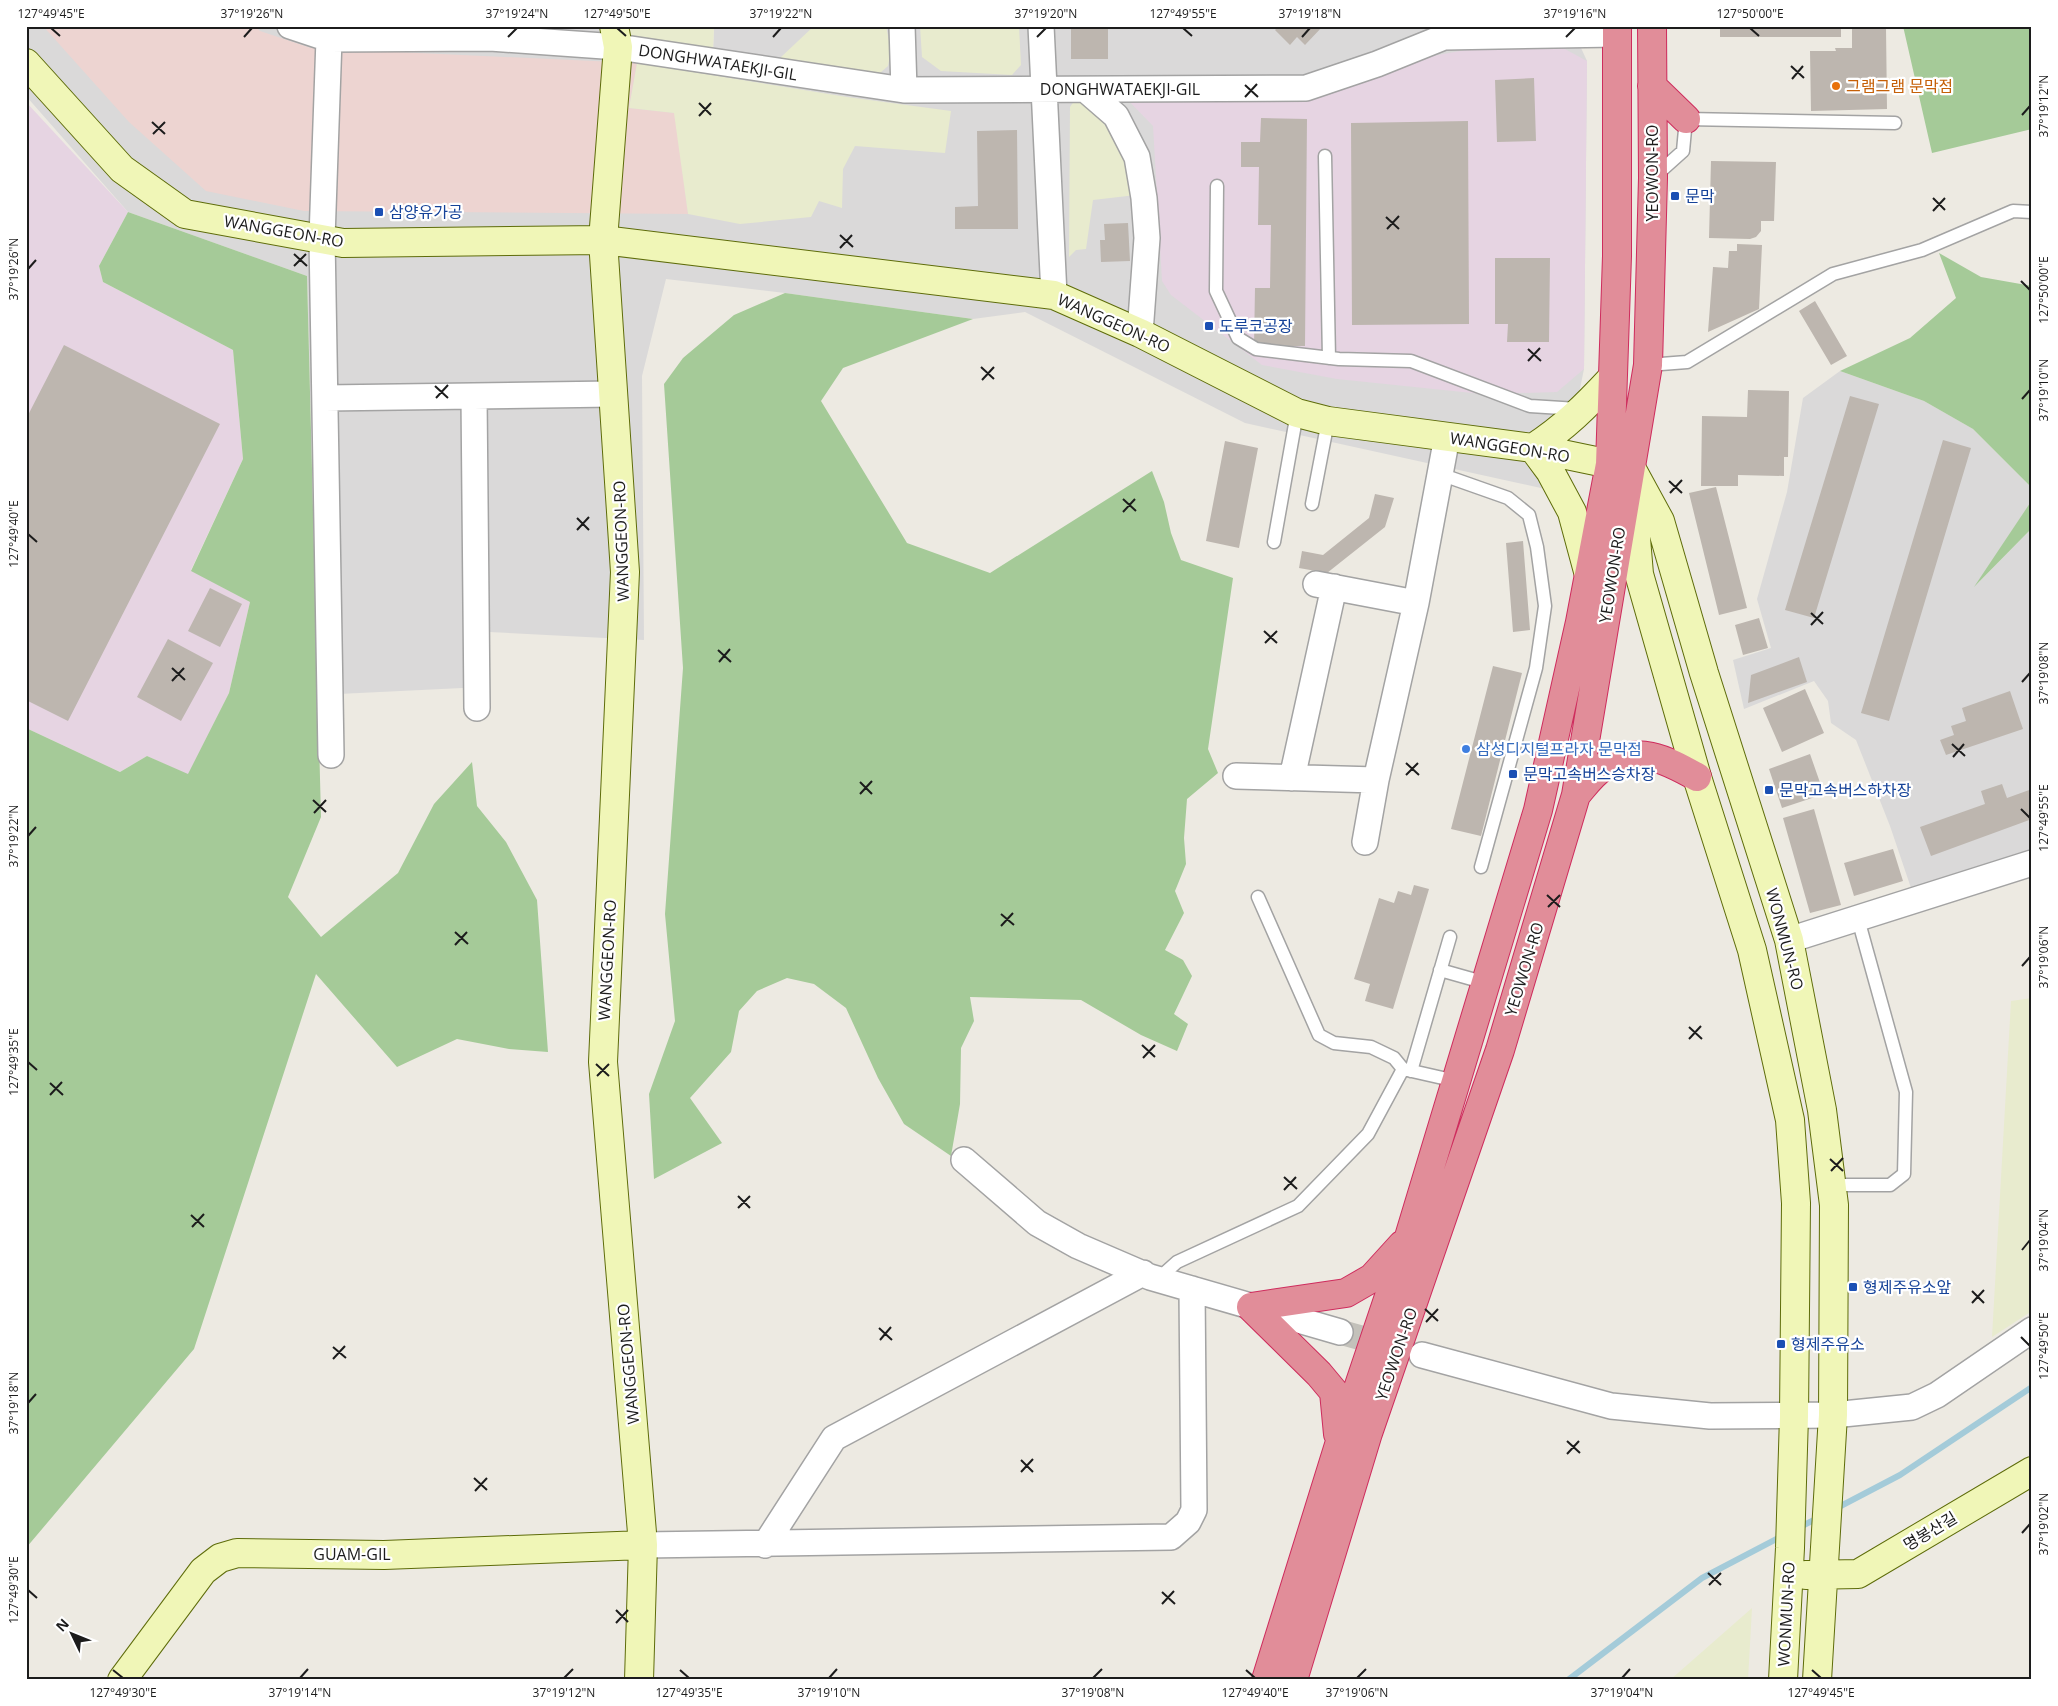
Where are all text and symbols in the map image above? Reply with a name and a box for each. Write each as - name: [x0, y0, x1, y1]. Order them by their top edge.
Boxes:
- text: 127°49'45"E: [17, 5, 85, 22]
- text: 37°19'26"N: [221, 5, 283, 22]
- text: 37°19'24"N: [486, 5, 548, 22]
- text: 127°49'50"E: [583, 5, 651, 22]
- text: 37°19'22"N: [750, 5, 812, 22]
- text: 37°19'20"N: [1015, 5, 1077, 22]
- text: 127°49'55"E: [1149, 5, 1217, 22]
- text: 37°19'18"N: [1279, 5, 1341, 22]
- text: 37°19'16"N: [1544, 5, 1606, 22]
- text: 127°50'00"E: [1716, 5, 1784, 22]
- street label: DONGHWATAEKJI-GIL: [637, 39, 799, 85]
- place label: 그램그램 문막점: [1846, 75, 1953, 97]
- text: 37°19'12"N: [2035, 75, 2052, 137]
- street label: DONGHWATAEKJI-GIL: [1040, 78, 1200, 100]
- marker: 그램그램 문막점: [1830, 80, 1842, 92]
- street label: YEOWON-RO: [1641, 124, 1663, 222]
- place label: 문막: [1685, 185, 1715, 207]
- marker: 문막: [1669, 190, 1681, 202]
- place label: 삼양유가공: [389, 201, 463, 223]
- marker: 삼양유가공: [373, 206, 385, 218]
- street label: WANGGEON-RO: [222, 210, 346, 252]
- text: 37°19'26"N: [5, 238, 22, 300]
- text: 127°50'00"E: [2035, 256, 2052, 324]
- street label: WANGGEON-RO: [1054, 288, 1174, 358]
- place label: 도루코공장: [1219, 315, 1293, 337]
- marker: 도루코공장: [1203, 320, 1215, 332]
- text: 37°19'10"N: [2035, 359, 2052, 421]
- street label: WANGGEON-RO: [1448, 427, 1572, 467]
- street label: WANGGEON-RO: [608, 480, 634, 602]
- text: 127°49'40"E: [5, 500, 22, 568]
- street label: YEOWON-RO: [1594, 525, 1630, 625]
- text: 37°19'08"N: [2035, 642, 2052, 704]
- place label: 삼성디지털프라자 문막점: [1476, 738, 1642, 760]
- marker: 삼성디지털프라자 문막점: [1460, 743, 1472, 755]
- place label: 문막고속버스승차장: [1523, 763, 1656, 785]
- marker: 문막고속버스승차장: [1507, 768, 1519, 780]
- place label: 문막고속버스하차장: [1779, 779, 1912, 801]
- marker: 문막고속버스하차장: [1763, 784, 1775, 796]
- text: 127°49'55"E: [2035, 784, 2052, 852]
- text: 37°19'22"N: [5, 805, 22, 867]
- street label: WONMUN-RO: [1761, 886, 1809, 992]
- street label: WANGGEON-RO: [593, 899, 621, 1021]
- street label: YEOWON-RO: [1499, 919, 1549, 1019]
- text: 37°19'06"N: [2035, 926, 2052, 988]
- text: 127°49'35"E: [5, 1028, 22, 1096]
- text: 37°19'04"N: [2035, 1209, 2052, 1271]
- place label: 형제주유소앞: [1863, 1276, 1952, 1298]
- marker: 형제주유소앞: [1847, 1281, 1859, 1293]
- street label: WANGGEON-RO: [612, 1303, 644, 1425]
- street label: YEOWON-RO: [1370, 1305, 1422, 1403]
- text: 127°49'50"E: [2035, 1312, 2052, 1380]
- place label: 형제주유소: [1791, 1333, 1865, 1355]
- marker: 형제주유소: [1775, 1338, 1787, 1350]
- text: 37°19'18"N: [5, 1372, 22, 1434]
- text: 37°19'02"N: [2035, 1493, 2052, 1555]
- street label: 명봉산길: [1899, 1506, 1961, 1556]
- street label: GUAM-GIL: [313, 1543, 391, 1565]
- text: 127°49'30"E: [5, 1556, 22, 1624]
- street label: WONMUN-RO: [1772, 1561, 1800, 1667]
- north arrow: [48, 1608, 98, 1658]
- text: N: [51, 1614, 73, 1635]
- text: 127°49'30"E: [89, 1684, 157, 1701]
- text: 37°19'14"N: [269, 1684, 331, 1701]
- text: 37°19'12"N: [533, 1684, 595, 1701]
- text: 127°49'35"E: [655, 1684, 723, 1701]
- text: 37°19'10"N: [798, 1684, 860, 1701]
- text: 37°19'08"N: [1062, 1684, 1124, 1701]
- text: 127°49'40"E: [1221, 1684, 1289, 1701]
- text: 37°19'06"N: [1326, 1684, 1388, 1701]
- text: 37°19'04"N: [1591, 1684, 1653, 1701]
- text: 127°49'45"E: [1787, 1684, 1855, 1701]

